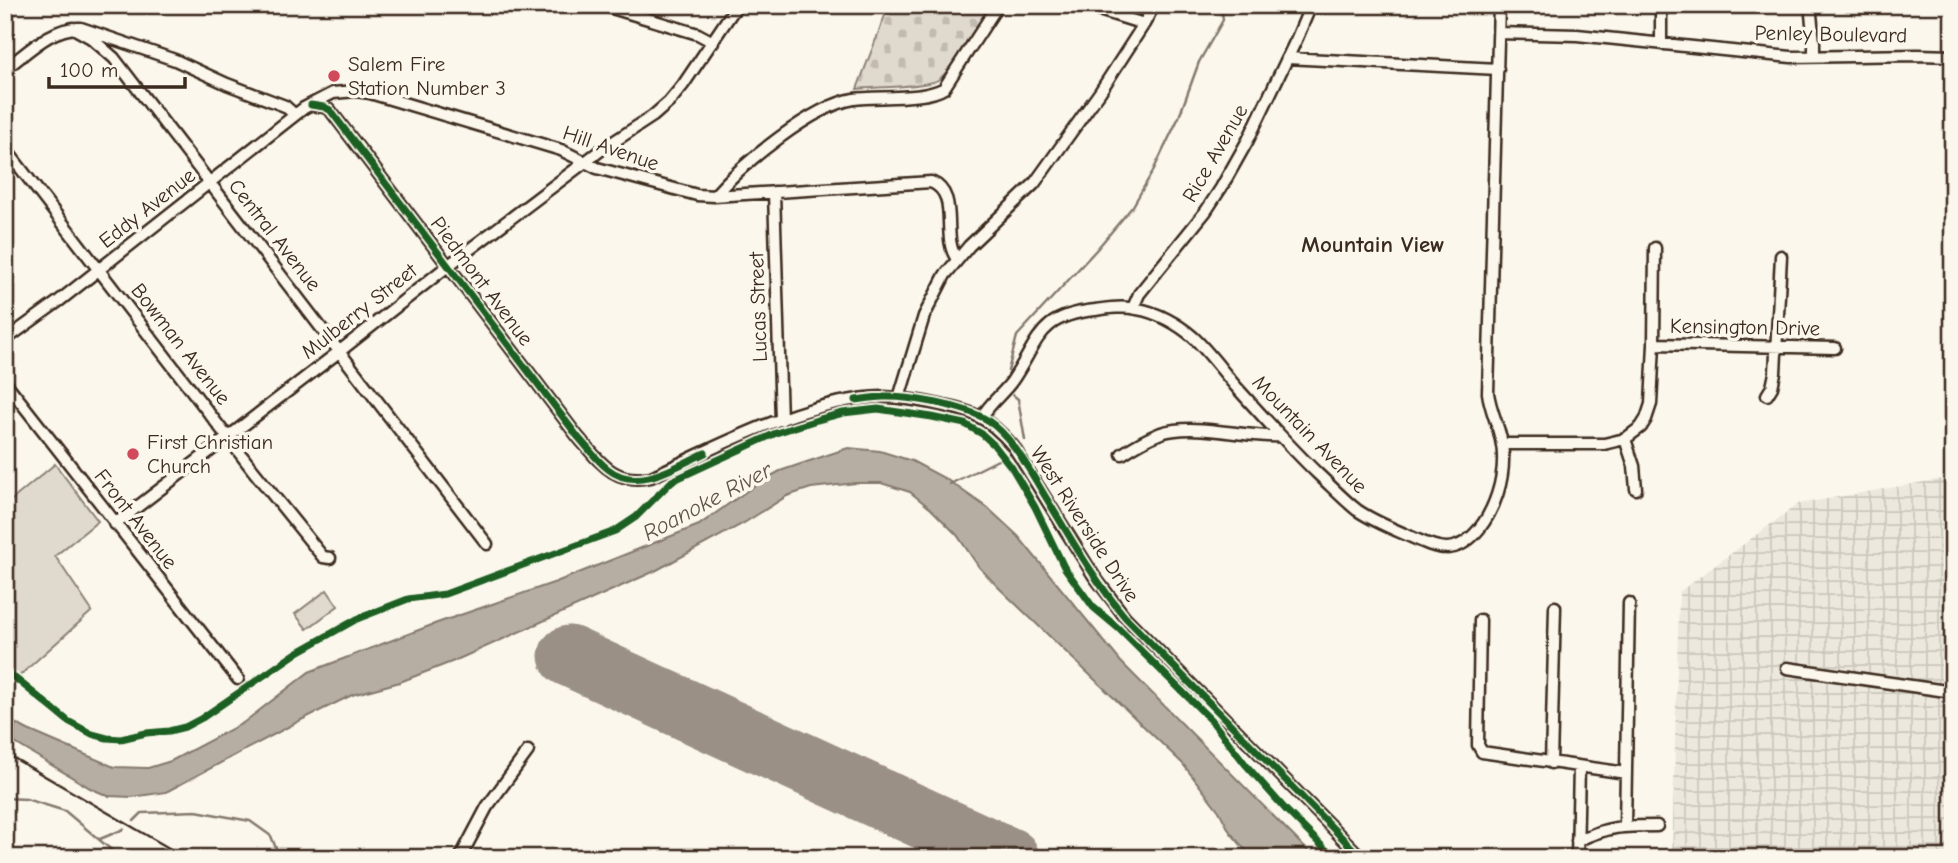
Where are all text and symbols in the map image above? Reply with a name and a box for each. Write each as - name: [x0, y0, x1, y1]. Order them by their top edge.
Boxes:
- street label: Penley Boulevard: [1755, 21, 1907, 47]
- scale bar: [49, 46, 186, 90]
- place label: Salem Fire Station Number 3: [348, 52, 506, 100]
- text: 100 m: [60, 58, 118, 82]
- marker: Salem Fire Station Number 3: [326, 68, 342, 84]
- street label: Rice Avenue: [1177, 100, 1253, 206]
- street label: Hill Avenue: [560, 120, 662, 176]
- street label: Eddy Avenue: [94, 163, 200, 253]
- street label: Central Avenue: [224, 174, 326, 296]
- street label: Piedmont Avenue: [426, 212, 538, 350]
- district label: Mountain View: [1301, 231, 1445, 258]
- street label: Lucas Street: [744, 250, 772, 363]
- street label: Mulberry Street: [296, 258, 422, 364]
- street label: Bowman Avenue: [126, 279, 236, 409]
- street label: Kensington Drive: [1670, 314, 1820, 340]
- street label: Mountain Avenue: [1248, 370, 1372, 498]
- place label: First Christian Church: [147, 430, 273, 478]
- street label: West Riverside Drive: [1026, 442, 1144, 606]
- marker: First Christian Church: [125, 446, 141, 462]
- water label: Roanoke River: [638, 456, 777, 547]
- street label: Front Avenue: [90, 464, 182, 574]

